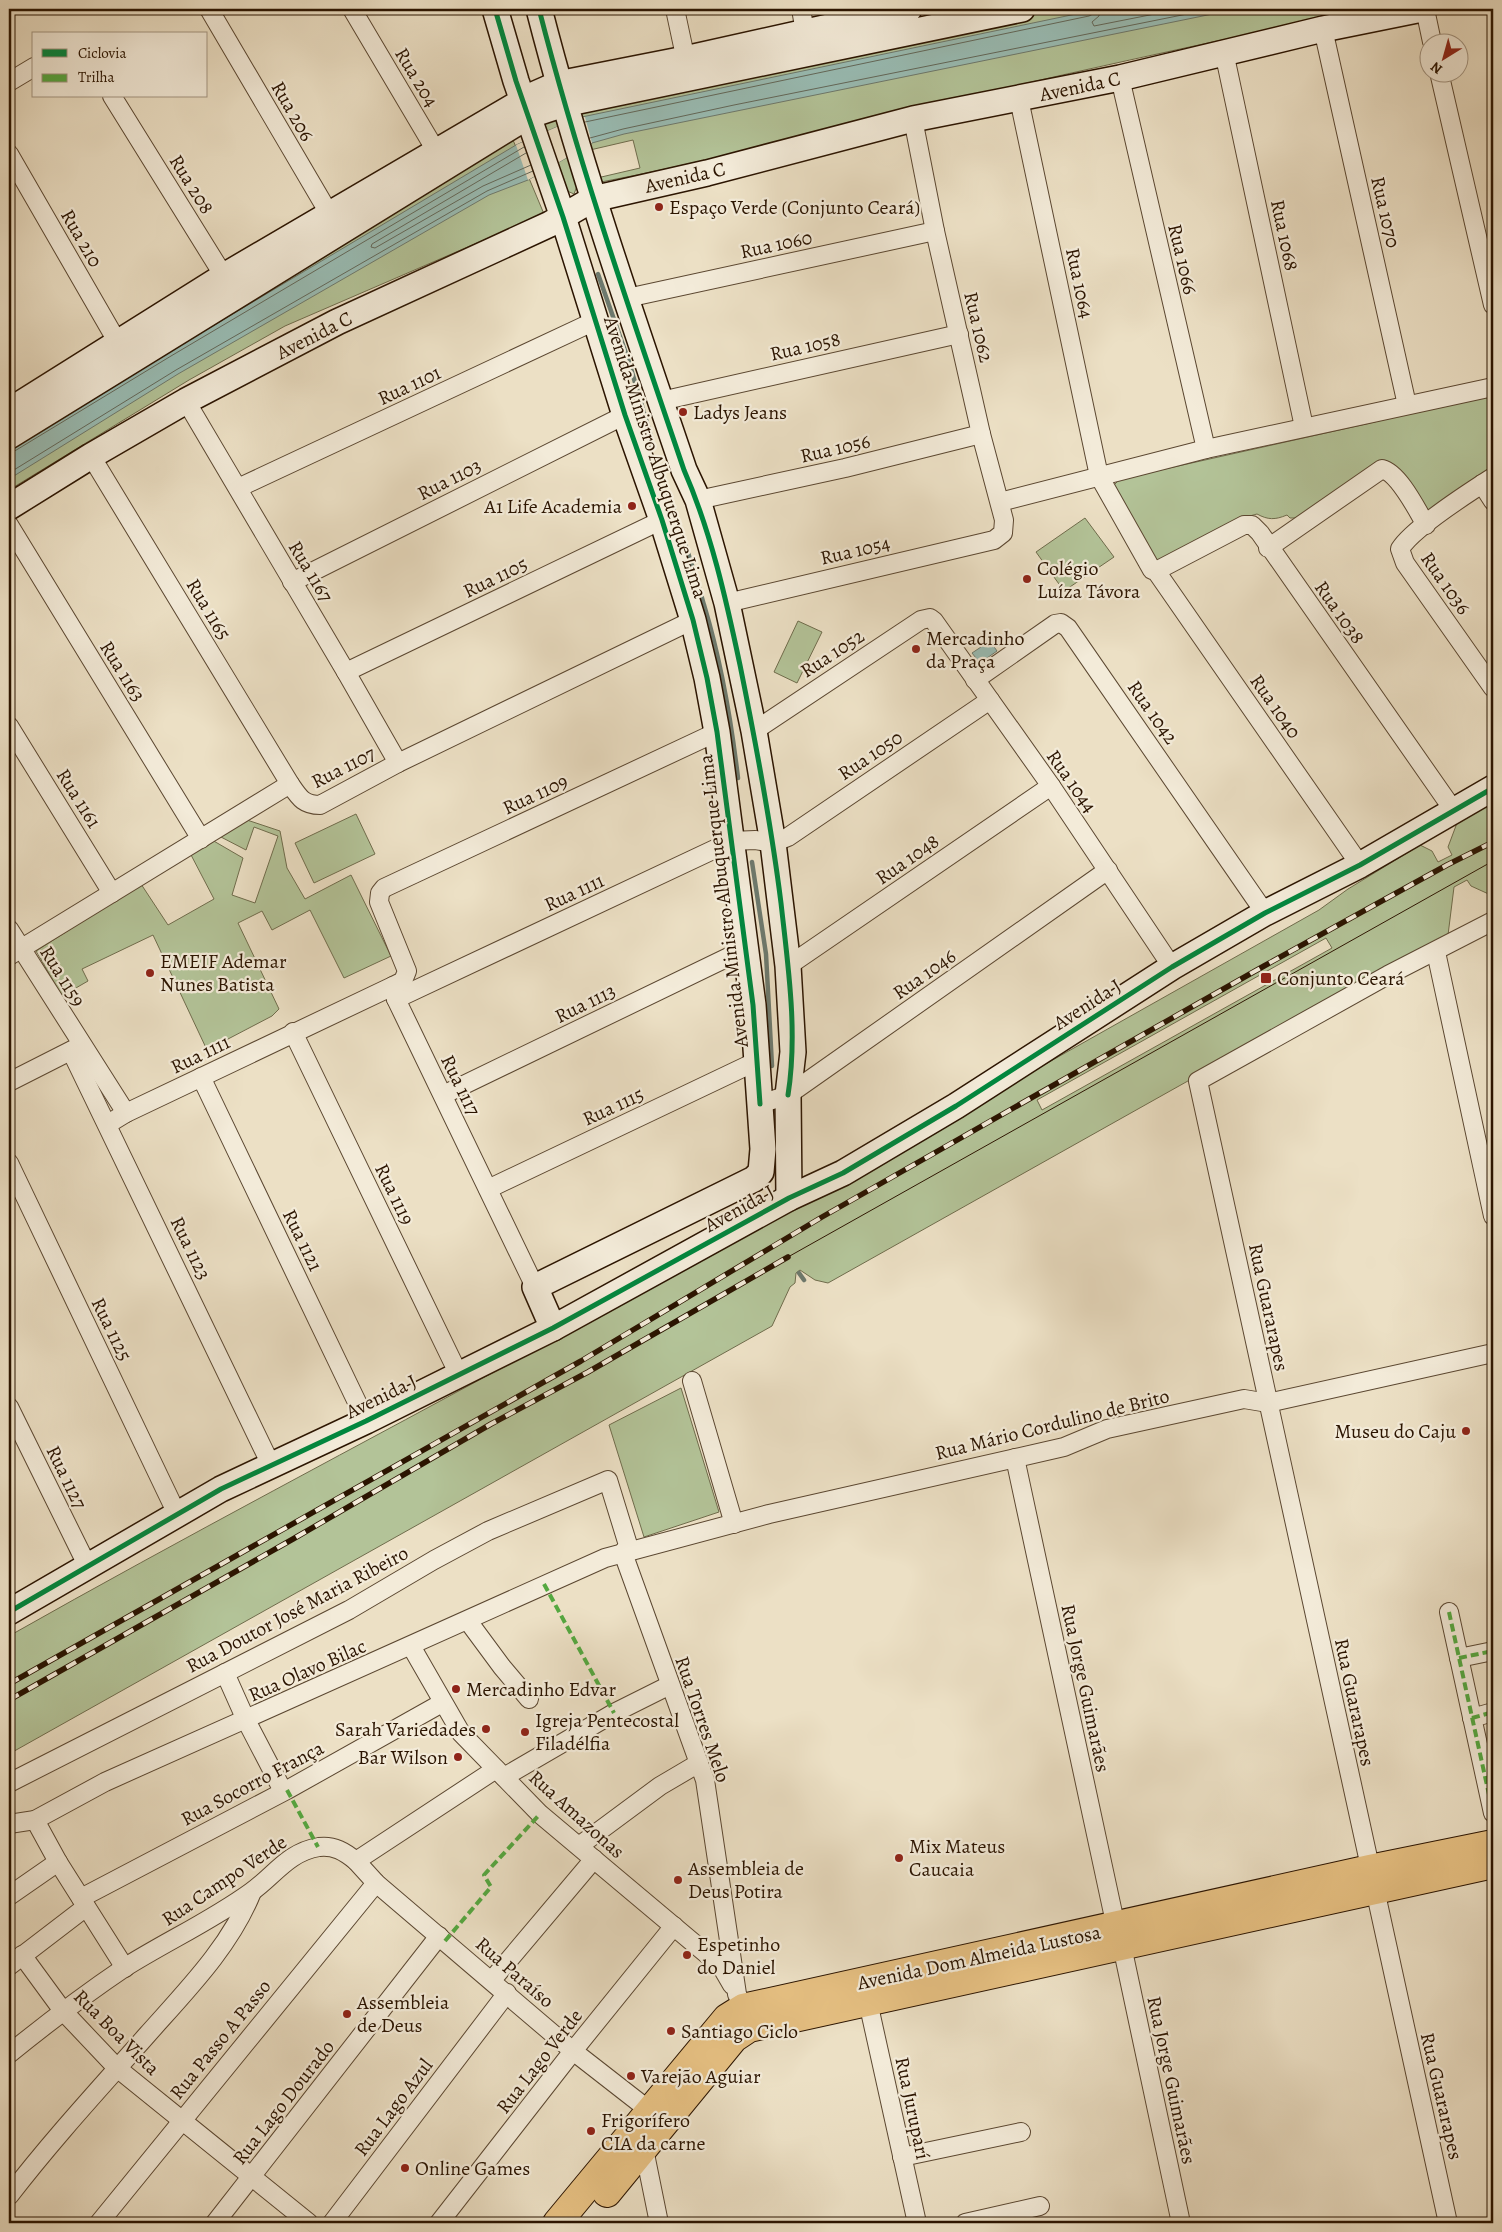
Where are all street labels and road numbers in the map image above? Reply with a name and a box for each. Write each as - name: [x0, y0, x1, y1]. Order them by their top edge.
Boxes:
- street label: Rua 204: [388, 42, 445, 112]
- street label: Avenida C: [1036, 65, 1123, 108]
- street label: Rua 206: [265, 76, 321, 146]
- street label: Rua 208: [163, 149, 220, 219]
- street label: Avenida C: [641, 155, 728, 200]
- street label: Rua 1070: [1364, 174, 1407, 250]
- street label: Rua 1068: [1264, 197, 1305, 273]
- street label: Rua 210: [54, 204, 109, 272]
- street label: Rua 1066: [1161, 221, 1204, 297]
- street label: Rua 1060: [738, 224, 815, 265]
- street label: Rua 1064: [1059, 245, 1100, 321]
- street label: Rua 1062: [957, 289, 1000, 366]
- street label: Avenida C: [271, 305, 357, 367]
- street label: Avenida Ministro Albuquerque Lima: [597, 312, 714, 602]
- street label: Rua 1058: [767, 325, 843, 368]
- street label: Rua 1101: [373, 359, 445, 412]
- street label: Rua 1056: [797, 427, 873, 470]
- street label: Rua 1103: [413, 452, 486, 507]
- street label: Rua 1054: [818, 529, 893, 572]
- street label: Rua 1167: [282, 536, 340, 607]
- street label: Rua 1036: [1414, 547, 1477, 620]
- street label: Rua 1105: [458, 550, 532, 605]
- street label: Rua 1165: [180, 573, 237, 645]
- street label: Rua 1038: [1308, 575, 1371, 649]
- street label: Rua 1052: [795, 622, 870, 684]
- street label: Rua 1163: [93, 636, 152, 707]
- street label: Rua 1040: [1244, 669, 1308, 744]
- street label: Rua 1042: [1121, 675, 1185, 750]
- street label: Rua 1050: [833, 724, 908, 787]
- street label: Rua 1107: [307, 740, 380, 795]
- street label: Rua 1044: [1040, 744, 1103, 818]
- street label: Avenida Ministro Albuquerque Lima: [692, 752, 755, 1050]
- street label: Rua 1161: [50, 763, 107, 833]
- street label: Rua 1109: [498, 768, 572, 821]
- street label: Rua 1048: [870, 828, 945, 891]
- street label: Rua 1111: [540, 867, 609, 918]
- street label: Rua 1159: [33, 941, 92, 1012]
- street label: Rua 1046: [887, 943, 961, 1006]
- street label: Avenida J: [1047, 972, 1126, 1037]
- street label: Rua 1113: [550, 977, 620, 1030]
- street label: Rua 1111: [166, 1028, 235, 1080]
- street label: Rua 1117: [434, 1050, 487, 1121]
- street label: Rua 1115: [578, 1081, 648, 1132]
- street label: Rua 1119: [368, 1159, 421, 1230]
- street label: Avenida J: [699, 1178, 779, 1239]
- street label: Rua 1121: [276, 1205, 329, 1276]
- street label: Rua 1123: [164, 1212, 217, 1284]
- street label: Rua Guararapes: [1242, 1241, 1295, 1373]
- street label: Rua 1125: [85, 1293, 138, 1365]
- street label: Avenida J: [340, 1368, 421, 1426]
- street label: Rua Mário Cordulino de Brito: [932, 1382, 1172, 1467]
- street label: Rua 1127: [40, 1441, 94, 1514]
- street label: Rua Doutor José Maria Ribeiro: [181, 1539, 413, 1680]
- street label: Rua Jorge Guimarães: [1055, 1602, 1117, 1775]
- street label: Rua Olavo Bilac: [244, 1633, 370, 1708]
- street label: Rua Guararapes: [1328, 1636, 1381, 1768]
- street label: Rua Torres Melo: [668, 1652, 737, 1786]
- street label: Rua Socorro França: [176, 1734, 329, 1833]
- street label: Rua Amazonas: [523, 1764, 630, 1865]
- street label: Rua Campo Verde: [156, 1829, 292, 1932]
- street label: Avenida Dom Almeida Lustosa: [854, 1918, 1104, 1997]
- street label: Rua Paraíso: [470, 1931, 560, 2014]
- street label: Rua Passo A Passo: [164, 1974, 277, 2105]
- street label: Rua Boa Vista: [68, 1983, 166, 2082]
- street label: Rua Jorge Guimarães: [1141, 1994, 1203, 2167]
- street label: Rua Lago Verde: [490, 2003, 589, 2119]
- street label: Rua Guararapes: [1414, 2030, 1469, 2162]
- street label: Rua Lago Dourado: [226, 2034, 341, 2170]
- street label: Rua Lago Azul: [348, 2053, 439, 2162]
- street label: Rua Juruparí: [888, 2054, 937, 2162]

